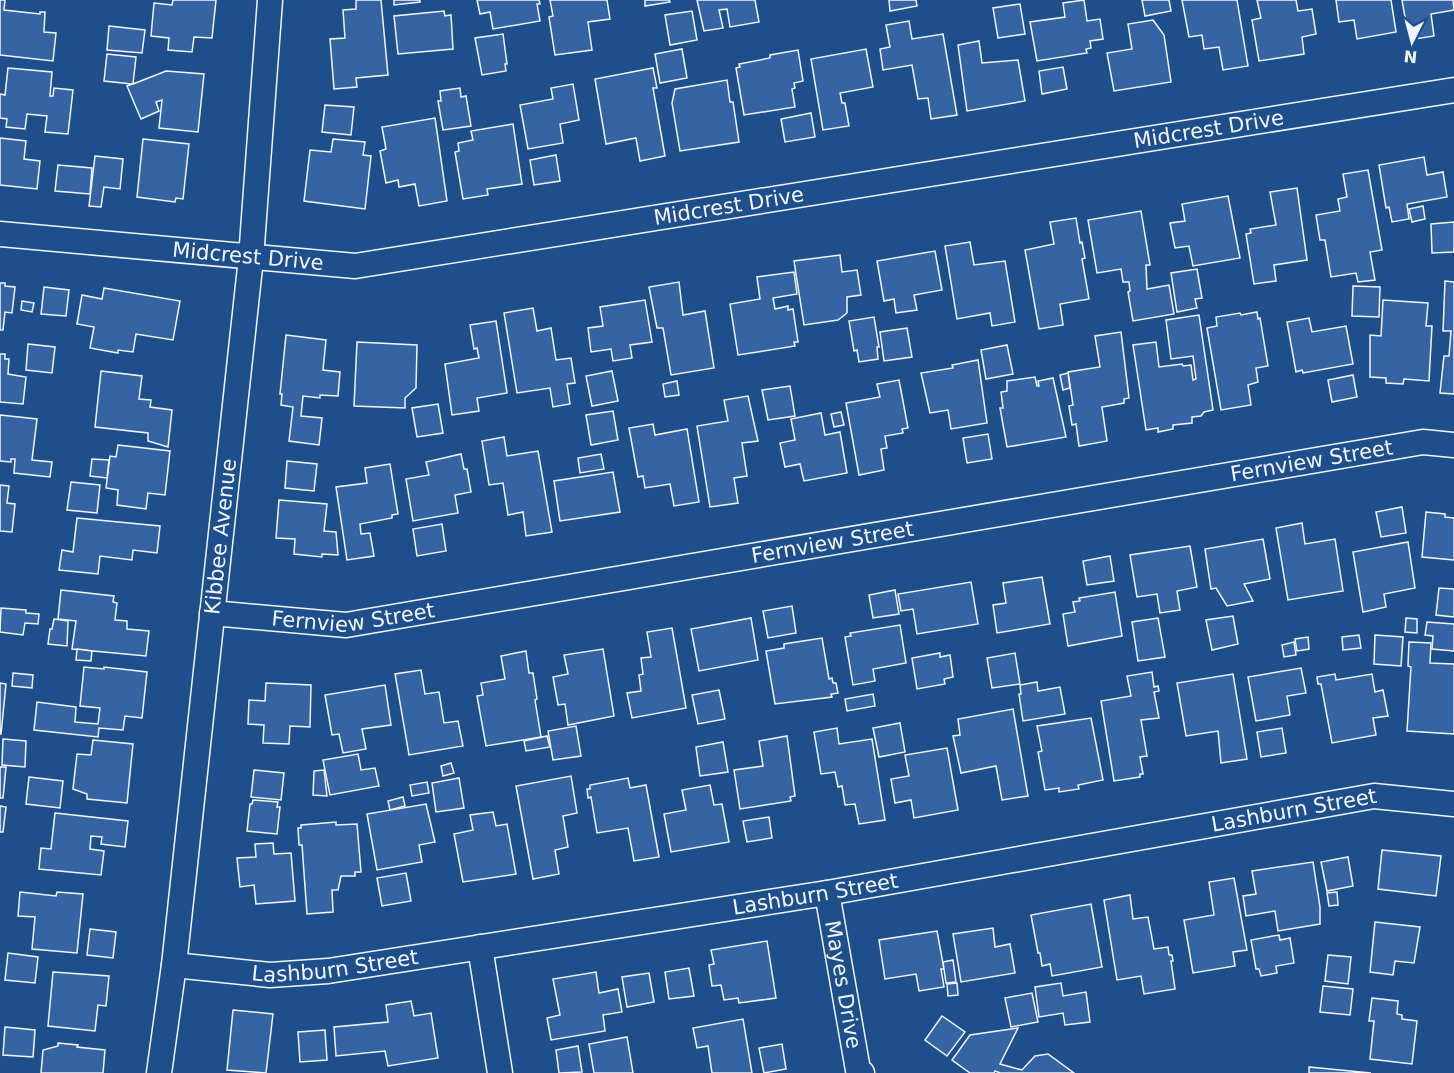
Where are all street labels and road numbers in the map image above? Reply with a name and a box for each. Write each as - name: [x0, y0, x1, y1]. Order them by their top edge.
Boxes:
- street label: Midcrest Drive: [1132, 105, 1286, 153]
- street label: Midcrest Drive: [652, 182, 806, 230]
- street label: Midcrest Drive: [171, 238, 325, 275]
- street label: Fernview Street: [1229, 435, 1395, 487]
- street label: Kibbee Avenue: [200, 457, 241, 616]
- street label: Fernview Street: [749, 517, 916, 568]
- street label: Fernview Street: [271, 598, 436, 637]
- street label: Lashburn Street: [1209, 784, 1379, 837]
- street label: Lashburn Street: [731, 869, 900, 920]
- street label: Mayes Drive: [820, 919, 866, 1051]
- street label: Lashburn Street: [251, 945, 420, 988]

